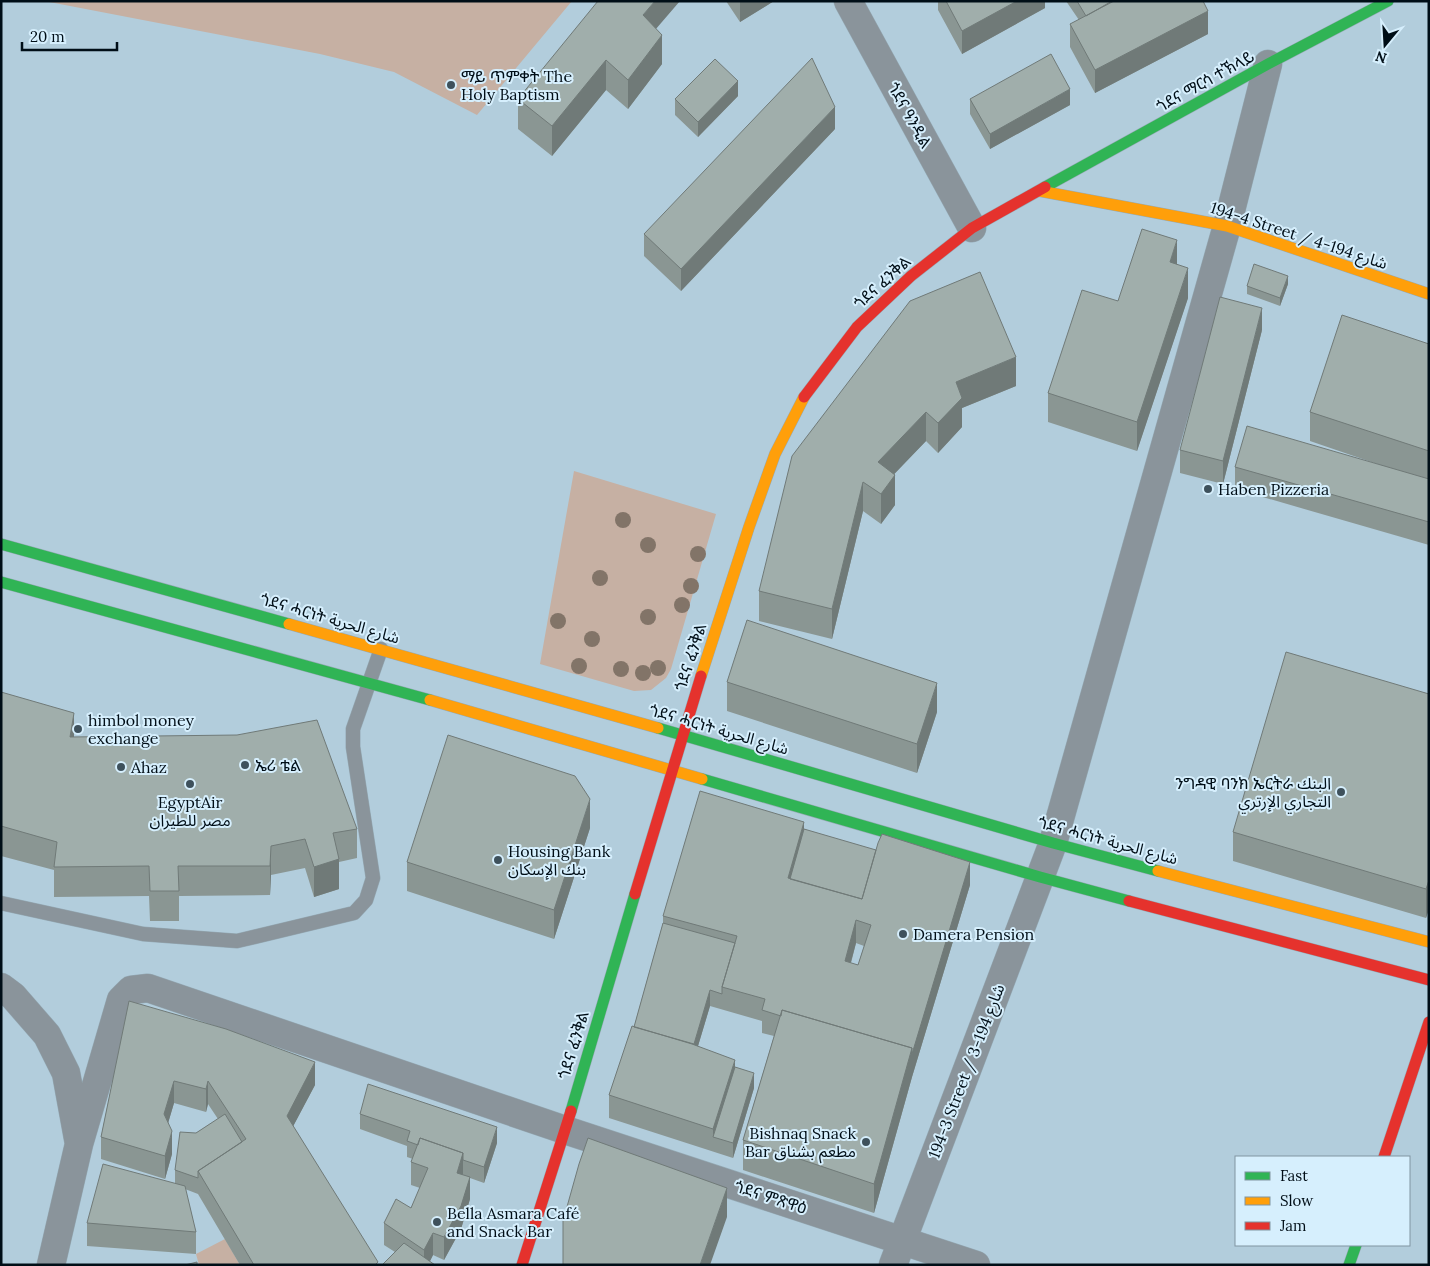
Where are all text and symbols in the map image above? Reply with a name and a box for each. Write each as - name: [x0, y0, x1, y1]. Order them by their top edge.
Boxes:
- scale bar: [22, 20, 118, 52]
- north arrow: [1360, 20, 1410, 70]
- text: 20 m: [30, 27, 65, 46]
- street label: ጎደና ማርሳ ተኽላይ: [1152, 46, 1258, 116]
- text: N: [1373, 47, 1389, 68]
- place label: ማይ ጥምቀት The Holy Baptism: [461, 66, 572, 104]
- street label: ጎደና ዓንዲል: [884, 78, 936, 152]
- marker: ማይ ጥምቀት The Holy Baptism: [445, 79, 457, 91]
- street label: 194-4 Street / شارع 194-4: [1207, 197, 1390, 276]
- street label: ጎደና ፈንቅል: [849, 251, 915, 313]
- place label: Haben Pizzeria: [1218, 479, 1329, 499]
- marker: Haben Pizzeria: [1202, 483, 1214, 495]
- street label: ጎደና ሓርነት شارع الحرية: [257, 589, 402, 650]
- street label: ጎደና ፈንቅል: [670, 620, 710, 693]
- street label: ጎደና ሓርነት شارع الحرية: [646, 700, 791, 761]
- place label: himbol money exchange: [88, 710, 195, 748]
- marker: himbol money exchange: [72, 723, 84, 735]
- place label: ኤሪ ቴል: [255, 755, 301, 775]
- place label: Ahaz: [130, 757, 167, 777]
- marker: ኤሪ ቴል: [239, 759, 251, 771]
- marker: Ahaz: [115, 761, 127, 773]
- place label: ንግዳዊ ባንክ ኤርትራ البنك التجاري الإرتري: [1175, 773, 1331, 814]
- marker: EgyptAir مصر للطيران: [184, 778, 196, 790]
- marker: ንግዳዊ ባንክ ኤርትራ البنك التجاري الإرتري: [1335, 786, 1347, 798]
- place label: EgyptAir مصر للطيران: [149, 792, 231, 830]
- street label: ጎደና ሓርነት شارع الحرية: [1035, 812, 1180, 871]
- place label: Housing Bank بنك الإسكان: [508, 841, 611, 880]
- marker: Housing Bank بنك الإسكان: [492, 854, 504, 866]
- place label: Damera Pension: [913, 924, 1035, 944]
- marker: Damera Pension: [897, 928, 909, 940]
- street label: 194-3 Street / شارع 194-3: [924, 981, 1011, 1162]
- street label: ጎደና ፈንቅል: [553, 1008, 593, 1081]
- place label: Bishnaq Snack Bar مطعم بشناق: [745, 1123, 856, 1164]
- marker: Bishnaq Snack Bar مطعم بشناق: [860, 1136, 872, 1148]
- legend: [1235, 1156, 1410, 1246]
- text: Fast: [1280, 1166, 1308, 1185]
- street label: ጎደና ምጽዋዕ: [732, 1176, 810, 1218]
- text: Slow: [1280, 1191, 1313, 1210]
- place label: Bella Asmara Café and Snack Bar: [447, 1203, 580, 1241]
- marker: Bella Asmara Café and Snack Bar: [431, 1216, 443, 1228]
- text: Jam: [1279, 1216, 1307, 1235]

